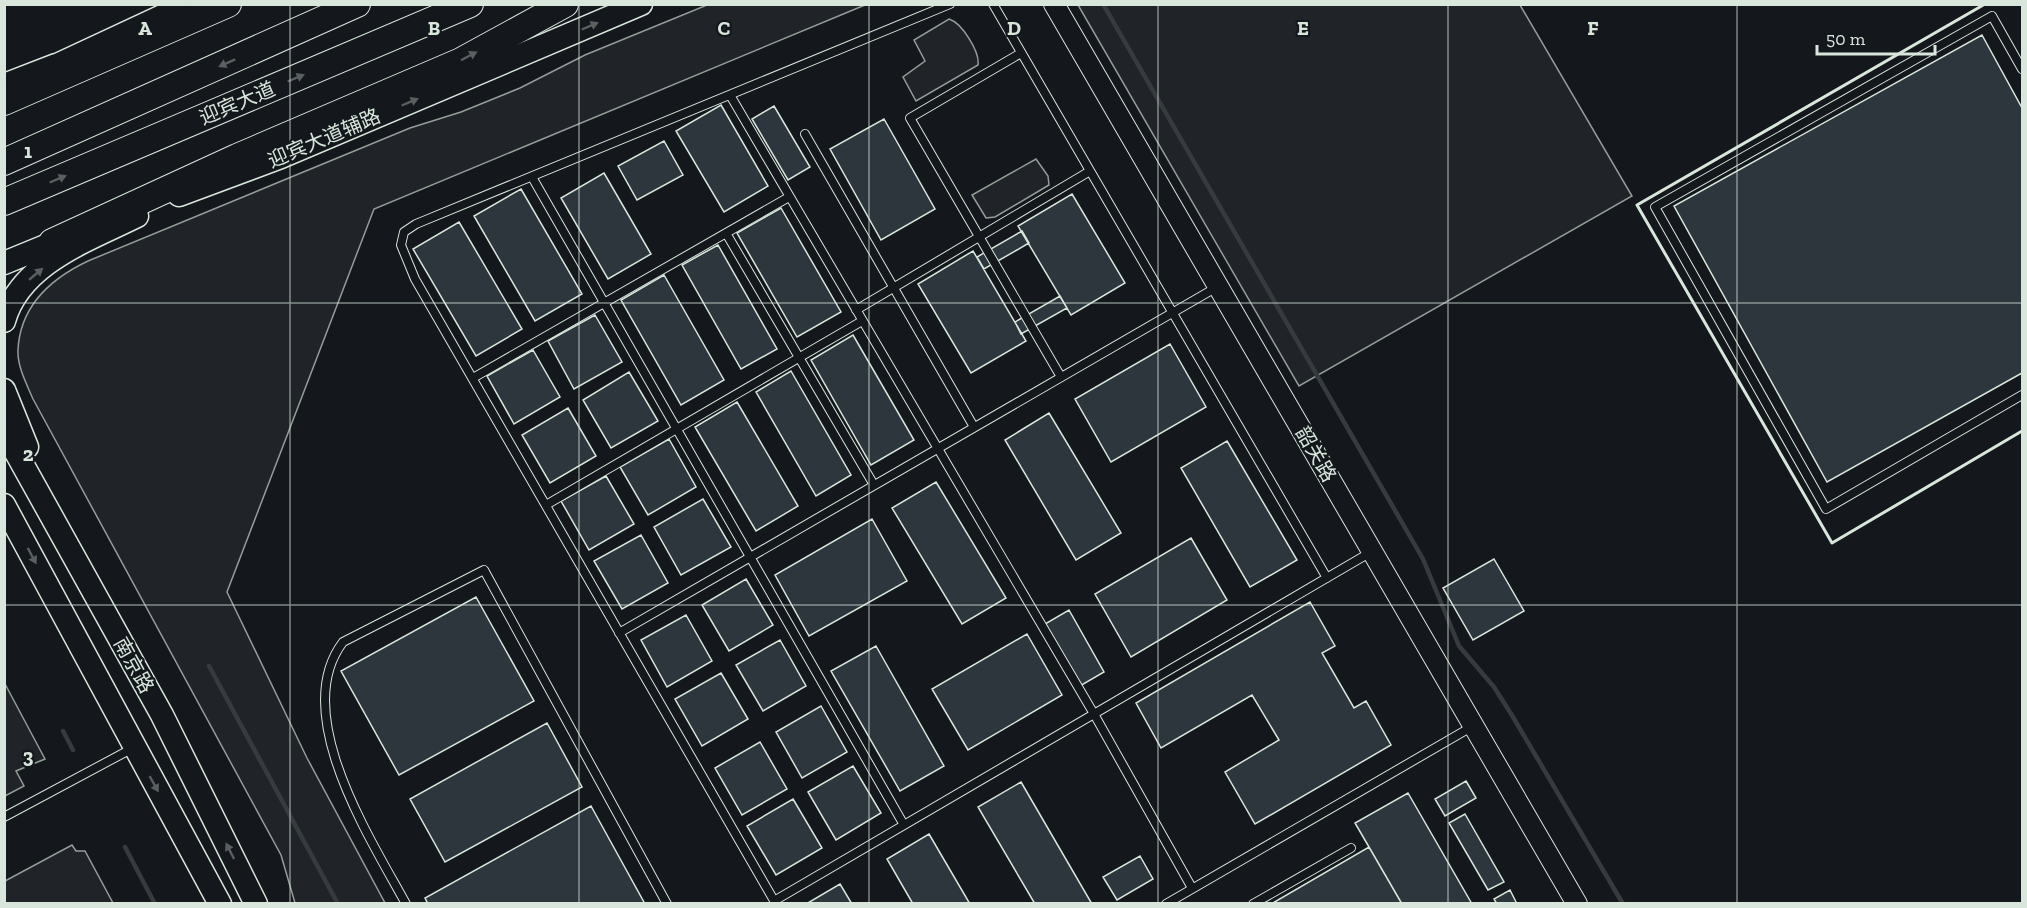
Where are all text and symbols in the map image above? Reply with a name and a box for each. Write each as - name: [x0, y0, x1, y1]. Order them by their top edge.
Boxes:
- text: A: [138, 16, 152, 40]
- text: B: [428, 16, 440, 40]
- text: C: [718, 16, 731, 40]
- text: D: [1007, 16, 1021, 40]
- text: E: [1297, 16, 1309, 40]
- text: F: [1587, 16, 1599, 40]
- scale bar: [1817, 18, 1936, 56]
- one-way arrow: [581, 21, 599, 31]
- text: 50 m: [1826, 28, 1866, 50]
- one-way arrow: [461, 51, 478, 61]
- one-way arrow: [219, 58, 236, 67]
- one-way arrow: [287, 73, 305, 82]
- street label: 迎宾大道: [195, 76, 279, 130]
- one-way arrow: [402, 97, 420, 107]
- street label: 迎宾大道辅路: [264, 104, 384, 172]
- text: 1: [24, 139, 32, 163]
- one-way arrow: [50, 174, 68, 184]
- one-way arrow: [28, 267, 44, 280]
- street label: 韶关路: [1291, 422, 1341, 486]
- text: 2: [23, 442, 34, 466]
- one-way arrow: [28, 548, 37, 565]
- street label: 南京路: [109, 633, 159, 697]
- text: 3: [23, 744, 34, 768]
- one-way arrow: [149, 775, 159, 792]
- one-way arrow: [225, 843, 235, 860]

